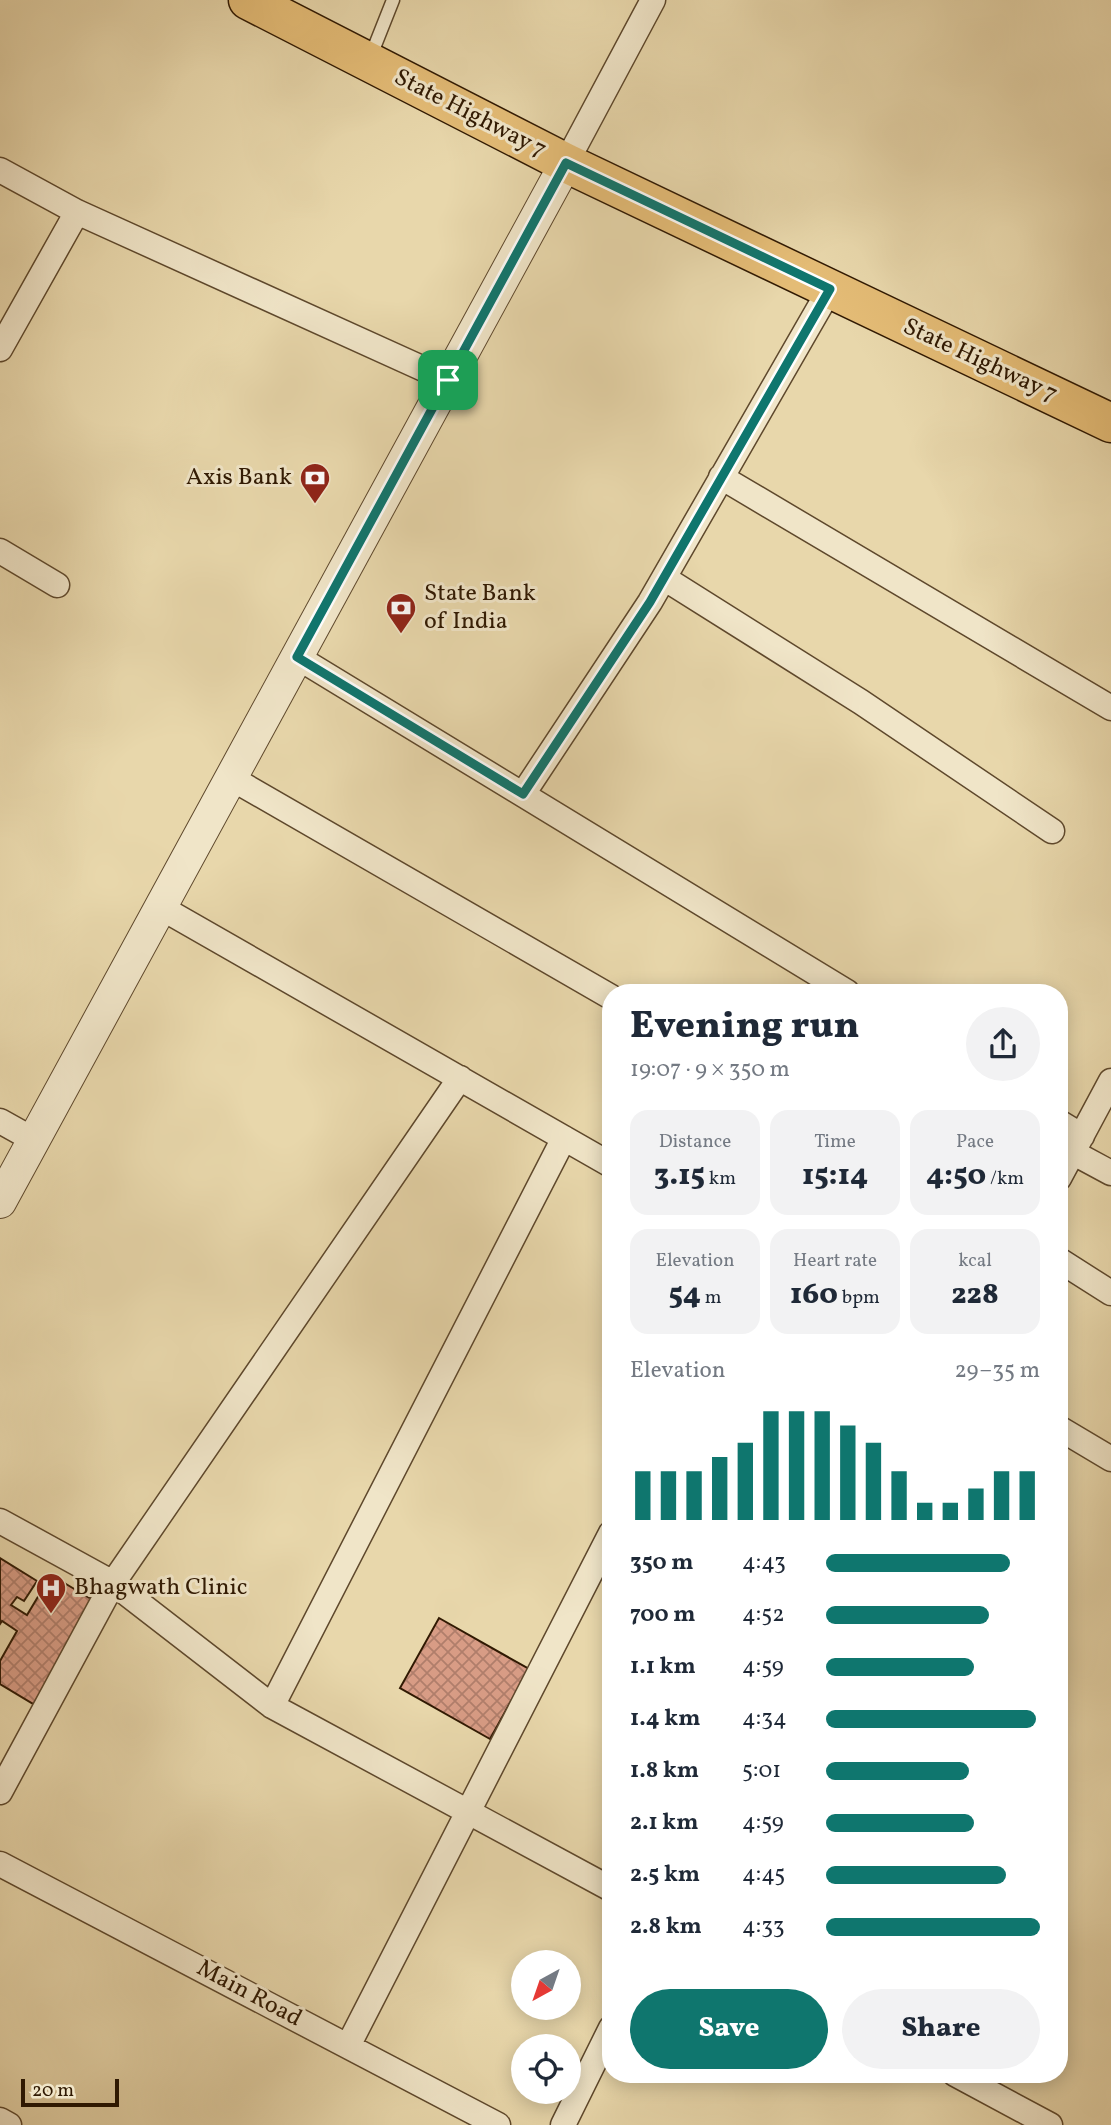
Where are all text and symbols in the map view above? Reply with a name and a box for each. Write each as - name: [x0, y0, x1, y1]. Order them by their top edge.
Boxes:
- street label: State Highway 7: [388, 61, 552, 167]
- street label: State Highway 7: [897, 310, 1063, 412]
- pin: [418, 350, 478, 410]
- icon: arrive: [429, 361, 467, 399]
- place label: Axis Bank: [186, 461, 292, 495]
- bank icon: Axis Bank: [298, 461, 332, 505]
- place label: State Bank of India: [424, 577, 536, 639]
- bank icon: State Bank of India: [384, 591, 418, 635]
- text: Evening run: [630, 1001, 860, 1054]
- button: share: [966, 1007, 1040, 1081]
- text: 19:07 · 9 × 350 m: [630, 1054, 790, 1086]
- text: Distance: [659, 1129, 731, 1155]
- text: Time: [814, 1129, 856, 1155]
- text: Pace: [956, 1129, 994, 1155]
- text: 3.15: [654, 1155, 705, 1197]
- text: 15:14: [802, 1155, 868, 1197]
- text: 4:50: [926, 1155, 986, 1197]
- text: km: [705, 1166, 736, 1192]
- text: /km: [986, 1166, 1024, 1192]
- text: Elevation: [656, 1248, 734, 1274]
- text: Heart rate: [793, 1248, 877, 1274]
- text: kcal: [958, 1248, 992, 1274]
- text: 54: [668, 1274, 701, 1316]
- text: 160: [790, 1274, 838, 1316]
- text: 228: [951, 1274, 999, 1316]
- text: m: [701, 1285, 722, 1311]
- text: bpm: [838, 1285, 880, 1311]
- text: Elevation: [630, 1355, 726, 1387]
- text: 29–35 m: [954, 1355, 1040, 1387]
- text: 350 m: [630, 1547, 694, 1579]
- text: 4:43: [742, 1547, 786, 1579]
- hospital icon: Bhagwath Clinic: [34, 1571, 68, 1615]
- place label: Bhagwath Clinic: [74, 1571, 248, 1605]
- text: 700 m: [630, 1599, 696, 1631]
- text: 4:52: [742, 1599, 785, 1631]
- text: 1.1 km: [630, 1651, 696, 1683]
- text: 4:59: [742, 1651, 784, 1683]
- text: 1.4 km: [630, 1703, 701, 1735]
- text: 4:34: [742, 1703, 787, 1735]
- text: 1.8 km: [630, 1755, 699, 1787]
- text: 5:01: [742, 1755, 781, 1787]
- text: 2.1 km: [630, 1807, 699, 1839]
- text: 4:59: [742, 1807, 784, 1839]
- text: 2.5 km: [630, 1859, 700, 1891]
- text: 4:45: [742, 1859, 785, 1891]
- text: 2.8 km: [630, 1911, 702, 1943]
- text: 4:33: [742, 1911, 785, 1943]
- north arrow: [511, 1950, 581, 2020]
- map controls: [511, 1950, 581, 2104]
- street label: Main Road: [190, 1952, 308, 2036]
- button: Save: [630, 1989, 828, 2069]
- button: Share: [842, 1989, 1040, 2069]
- button: locate: [511, 2034, 581, 2104]
- scale bar: [21, 2076, 119, 2108]
- text: 20 m: [32, 2078, 74, 2104]

